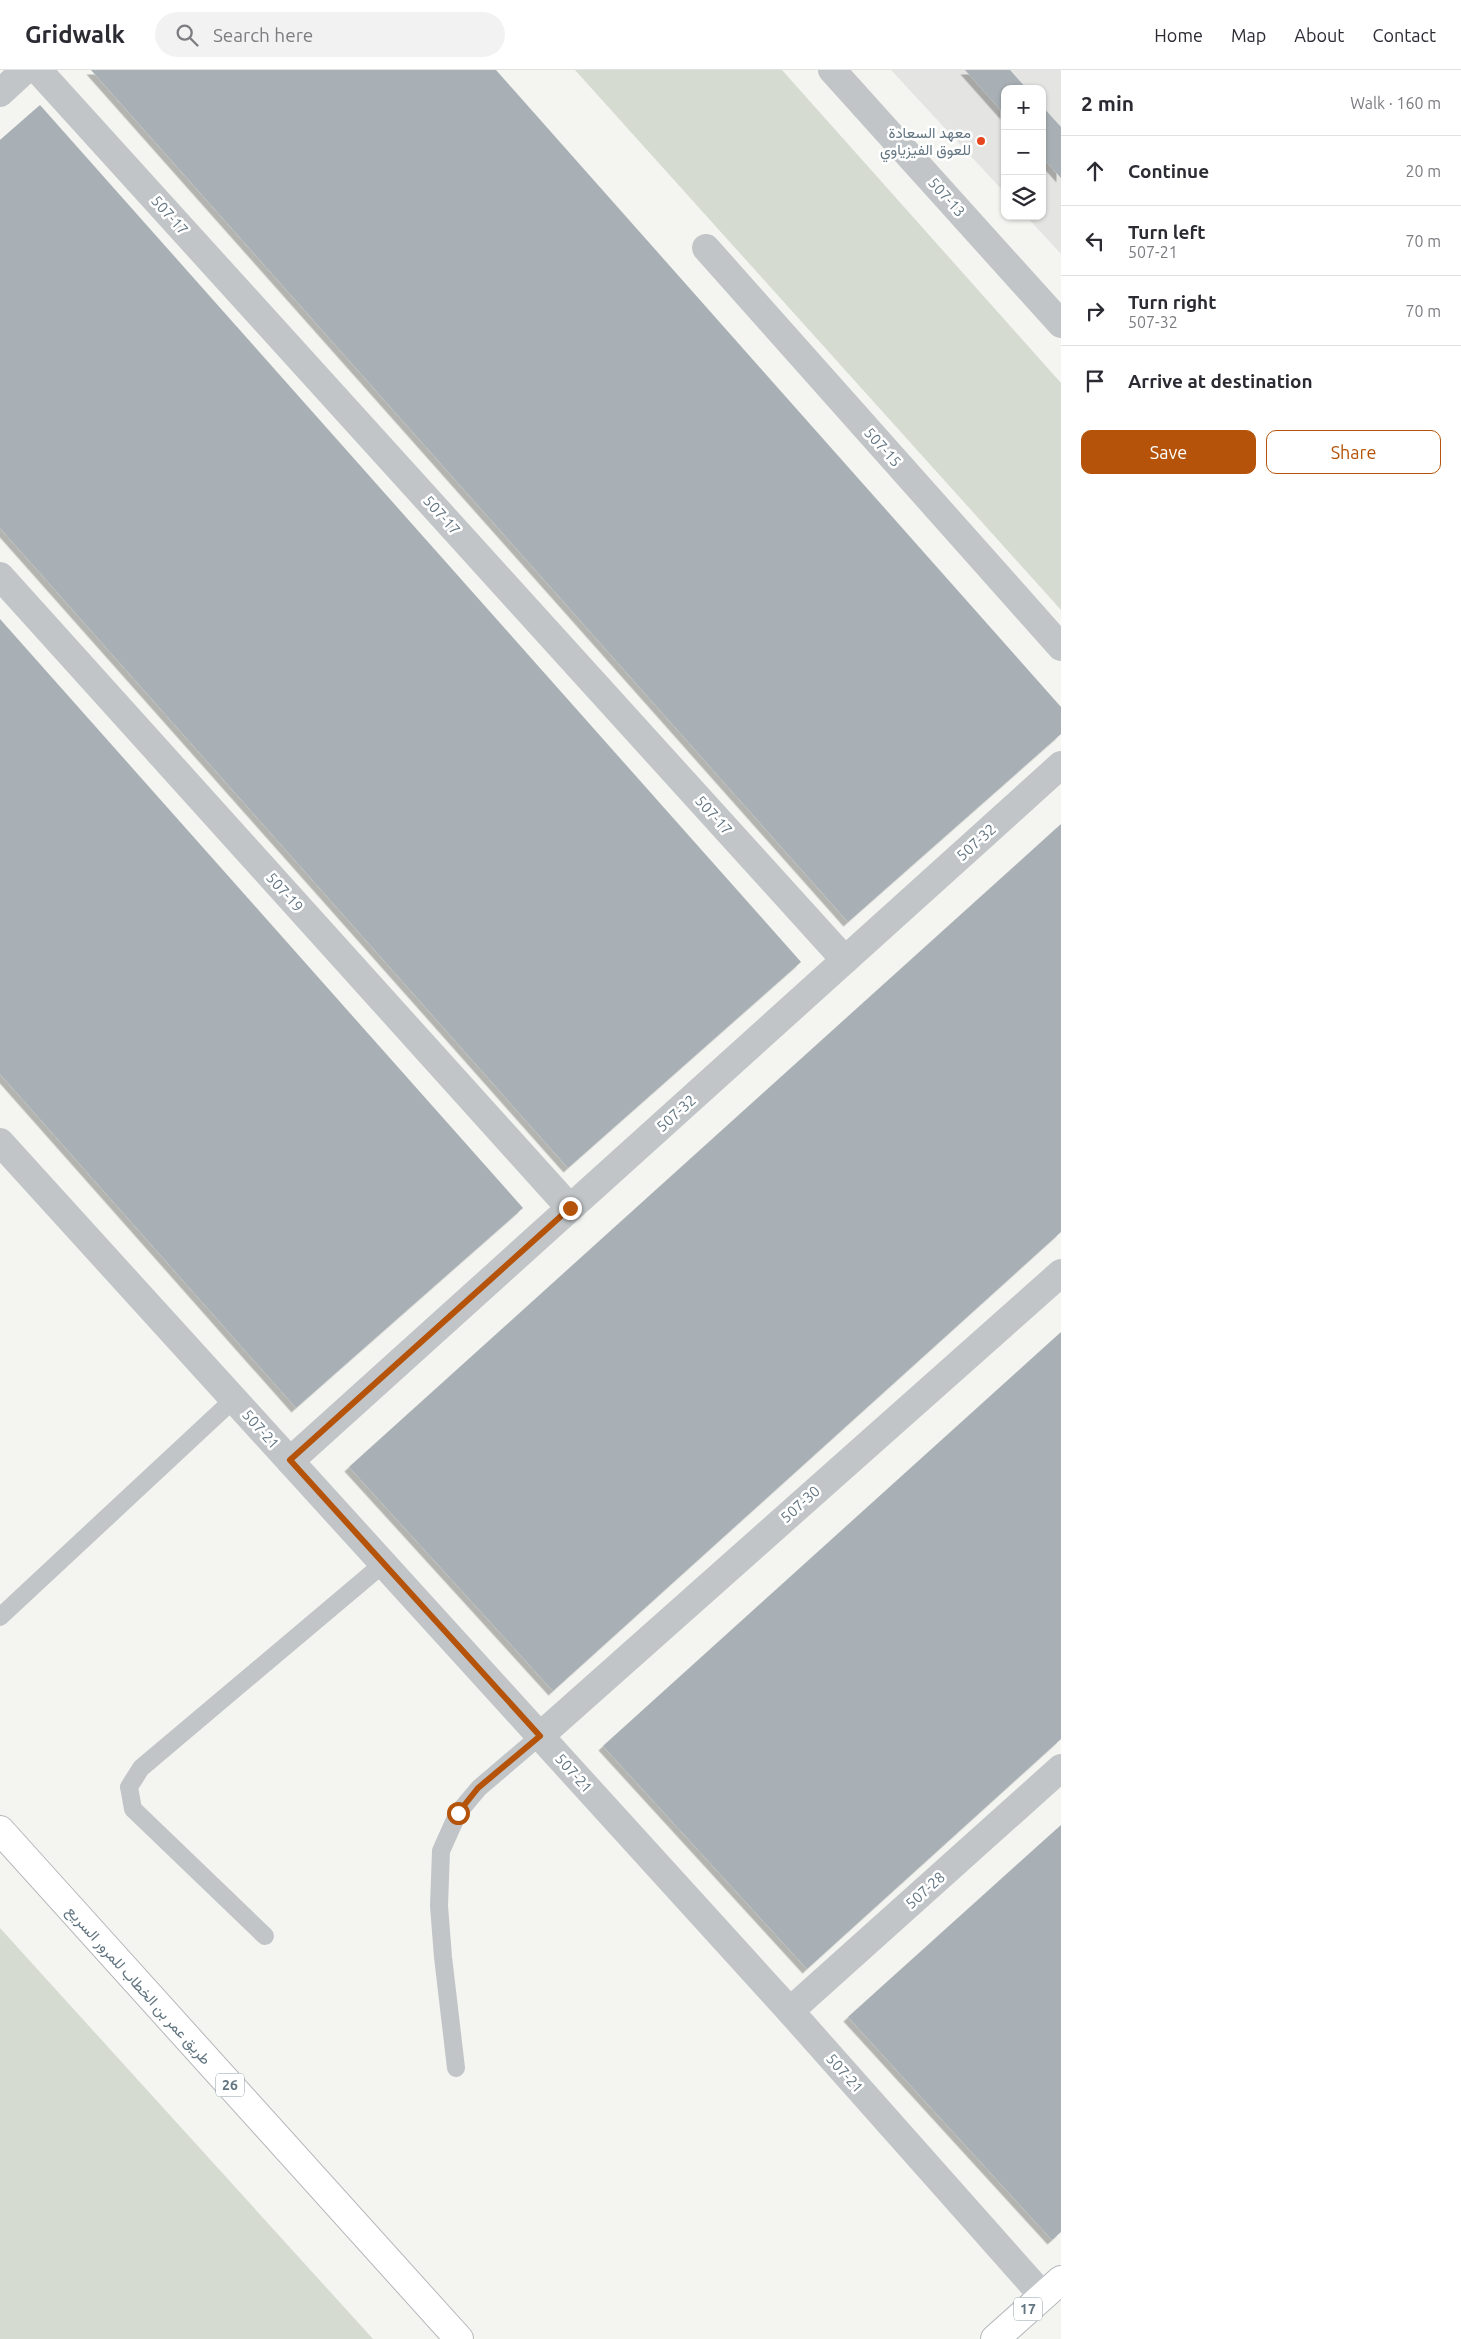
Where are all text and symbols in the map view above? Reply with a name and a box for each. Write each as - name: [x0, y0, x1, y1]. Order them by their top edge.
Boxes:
- search box: [155, 12, 505, 57]
- text: Gridwalk: [25, 21, 125, 48]
- icon: search: [173, 21, 201, 49]
- text: Search here: [213, 24, 313, 46]
- text: Home: [1154, 25, 1203, 45]
- text: Map: [1231, 25, 1266, 45]
- text: About: [1294, 25, 1344, 45]
- text: Contact: [1372, 25, 1436, 45]
- map controls: [1001, 85, 1046, 220]
- button: +: [1001, 85, 1046, 130]
- text: 2 min: [1081, 91, 1134, 115]
- text: Walk · 160 m: [1350, 94, 1441, 112]
- place label: معهد السعادة للعوق الفيزياوي: [880, 124, 971, 163]
- button: −: [1001, 130, 1046, 175]
- marker: معهد السعادة للعوق الفيزياوي: [975, 135, 987, 147]
- icon: ahead: [1081, 157, 1109, 185]
- text: Continue: [1128, 160, 1209, 182]
- text: 20 m: [1405, 162, 1441, 180]
- street label: 507-13: [925, 174, 969, 220]
- button: layers: [1001, 175, 1046, 220]
- street label: 507-17: [148, 192, 192, 238]
- text: Turn left: [1128, 221, 1206, 243]
- icon: left: [1081, 227, 1109, 255]
- text: 70 m: [1405, 232, 1441, 250]
- text: 507-21: [1128, 243, 1178, 261]
- text: Turn right: [1128, 291, 1216, 313]
- icon: right: [1081, 297, 1109, 325]
- text: 70 m: [1405, 302, 1441, 320]
- text: 507-32: [1128, 313, 1178, 331]
- icon: arrive: [1081, 367, 1109, 395]
- text: Arrive at destination: [1128, 370, 1313, 392]
- street label: 507-15: [861, 424, 905, 470]
- button: Save: [1081, 430, 1256, 474]
- button: Share: [1266, 430, 1441, 474]
- street label: 507-17: [420, 492, 464, 538]
- street label: 507-17: [692, 792, 736, 838]
- street label: 507-32: [953, 820, 999, 864]
- street label: 507-19: [263, 869, 307, 915]
- street label: 507-32: [653, 1091, 699, 1135]
- route end: [559, 1197, 582, 1220]
- street label: 507-21: [239, 1406, 283, 1452]
- street label: 507-30: [777, 1482, 823, 1526]
- street label: 507-21: [552, 1750, 596, 1796]
- route start: [447, 1802, 470, 1825]
- street label: 507-28: [902, 1868, 948, 1912]
- street label: طريق عمر بن الخطاب للمرور السريع: [61, 1902, 215, 2070]
- street label: 507-21: [823, 2050, 867, 2096]
- road number: 26: [216, 2074, 244, 2096]
- road number: 17: [1014, 2298, 1042, 2320]

